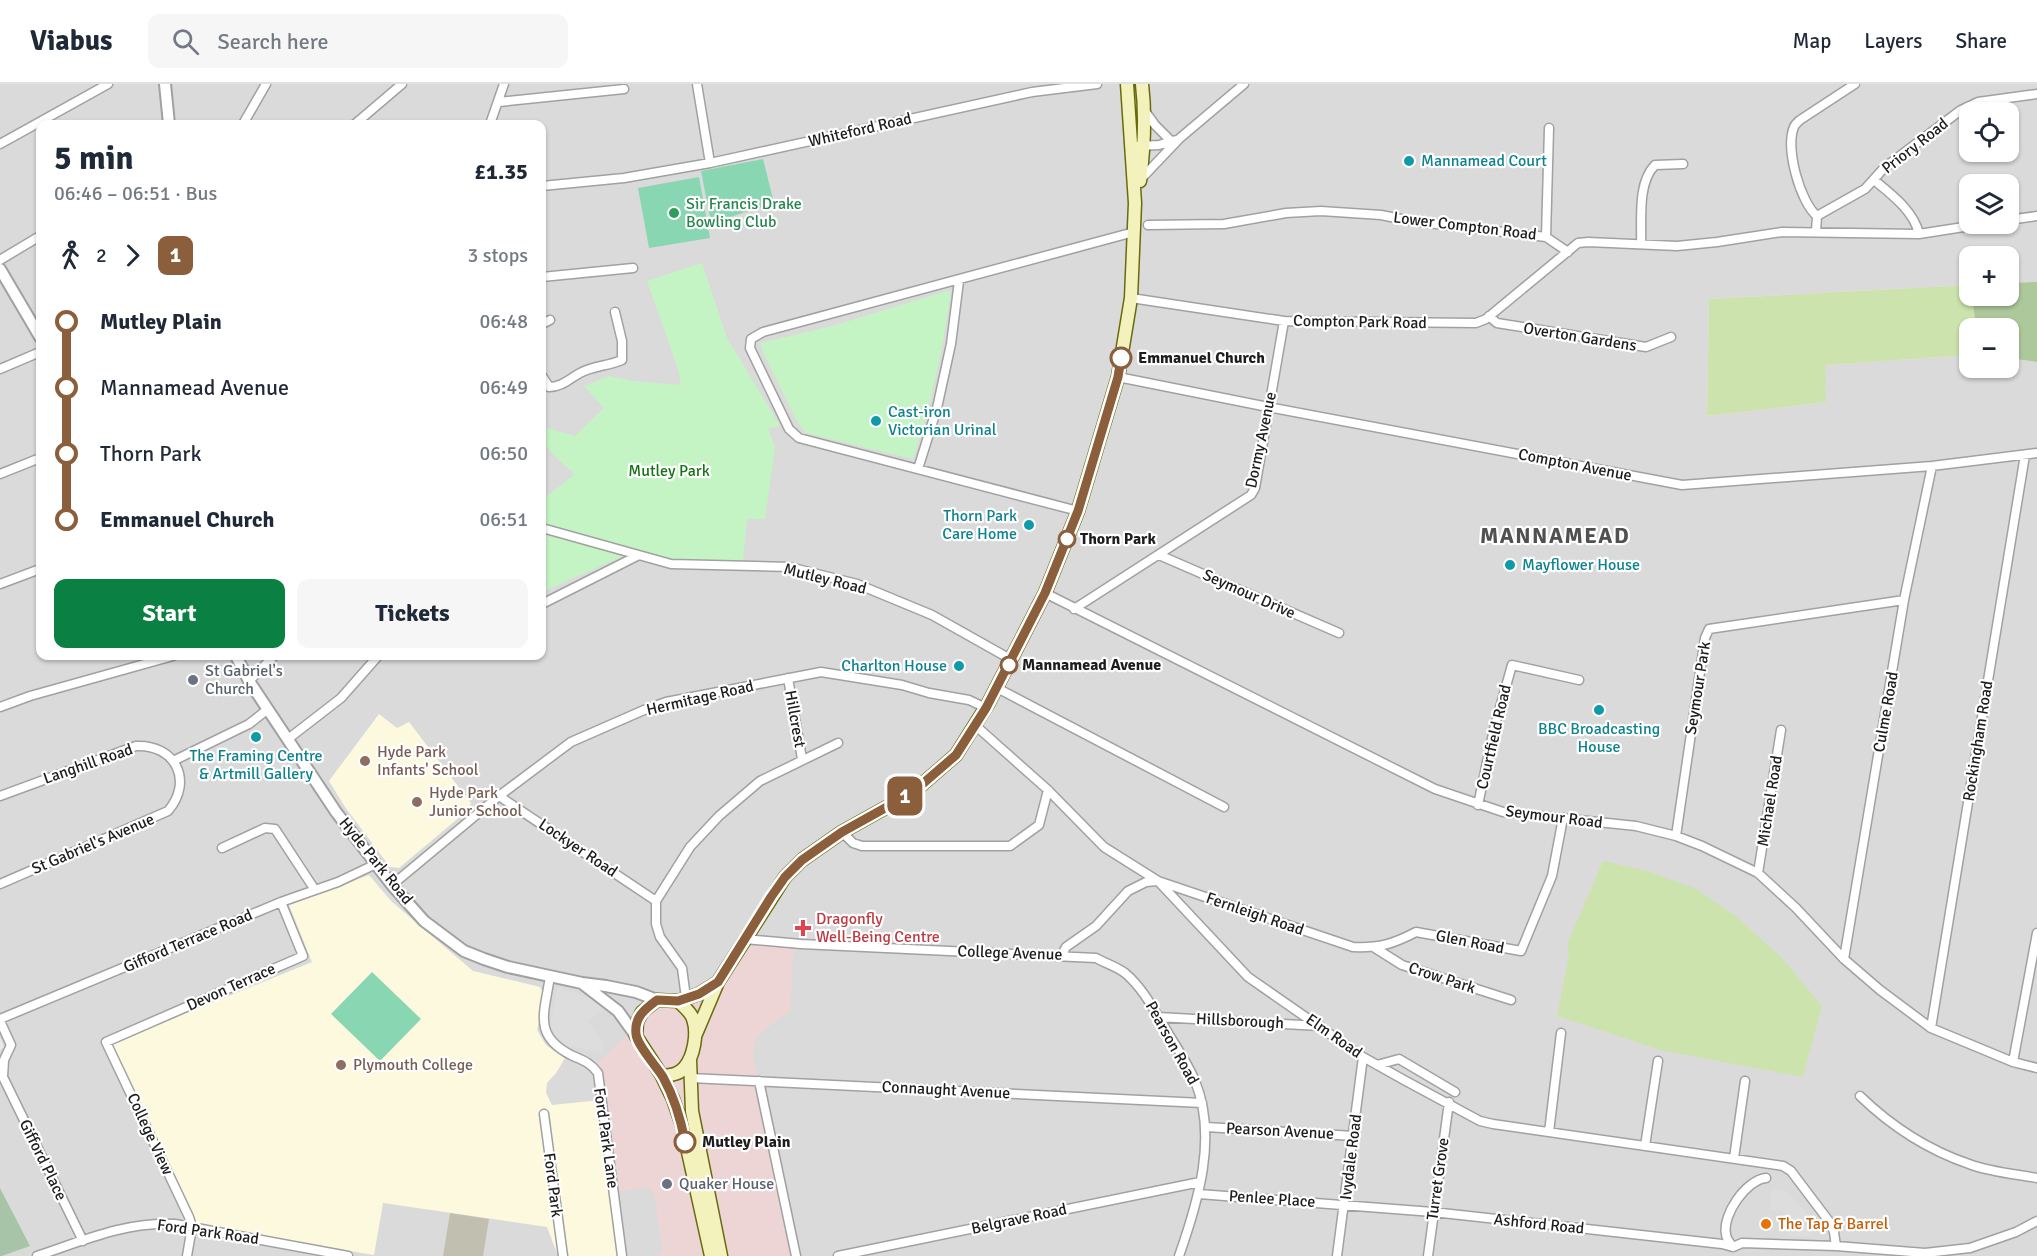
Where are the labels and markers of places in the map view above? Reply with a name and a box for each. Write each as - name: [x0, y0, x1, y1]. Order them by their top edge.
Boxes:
- place label: Mannamead Court: [1421, 151, 1547, 171]
- marker: Mannamead Court: [1402, 154, 1416, 168]
- place label: Sir Francis Drake Bowling Club: [686, 194, 802, 232]
- marker: Sir Francis Drake Bowling Club: [667, 206, 681, 220]
- marker: Emmanuel Church: [1110, 347, 1132, 369]
- place label: Emmanuel Church: [1138, 348, 1265, 368]
- place label: Cast-iron Victorian Urinal: [888, 402, 997, 440]
- marker: Cast-iron Victorian Urinal: [869, 414, 883, 428]
- place label: Thorn Park Care Home: [942, 506, 1017, 544]
- marker: Thorn Park Care Home: [1022, 518, 1036, 532]
- place label: Thorn Park: [1080, 529, 1156, 549]
- marker: Thorn Park: [1058, 530, 1076, 548]
- place label: Mayflower House: [1522, 555, 1640, 575]
- marker: Mayflower House: [1503, 558, 1517, 572]
- place label: Mannamead Avenue: [1022, 655, 1161, 675]
- place label: Charlton House: [841, 656, 947, 676]
- marker: Mannamead Avenue: [1000, 656, 1018, 674]
- marker: Charlton House: [952, 659, 966, 673]
- place label: St Gabriel's Church: [205, 661, 283, 699]
- marker: St Gabriel's Church: [186, 673, 200, 687]
- marker: BBC Broadcasting House: [1592, 703, 1606, 717]
- place label: BBC Broadcasting House: [1538, 719, 1660, 757]
- marker: The Framing Centre & Artmill Gallery: [249, 730, 263, 744]
- place label: Hyde Park Infants' School: [377, 742, 479, 780]
- place label: The Framing Centre & Artmill Gallery: [189, 746, 323, 784]
- marker: Hyde Park Infants' School: [358, 754, 372, 768]
- place label: Hyde Park Junior School: [429, 783, 523, 821]
- marker: Hyde Park Junior School: [410, 795, 424, 809]
- place label: Dragonfly Well-Being Centre: [816, 909, 940, 947]
- marker: Dragonfly Well-Being Centre: [794, 919, 812, 937]
- place label: Plymouth College: [353, 1055, 473, 1075]
- marker: Plymouth College: [334, 1058, 348, 1072]
- marker: Mutley Plain: [674, 1131, 696, 1153]
- place label: Mutley Plain: [702, 1132, 791, 1152]
- place label: Quaker House: [679, 1174, 774, 1194]
- marker: Quaker House: [660, 1177, 674, 1191]
- place label: The Tap & Barrel: [1778, 1214, 1889, 1234]
- marker: The Tap & Barrel: [1759, 1217, 1773, 1231]

